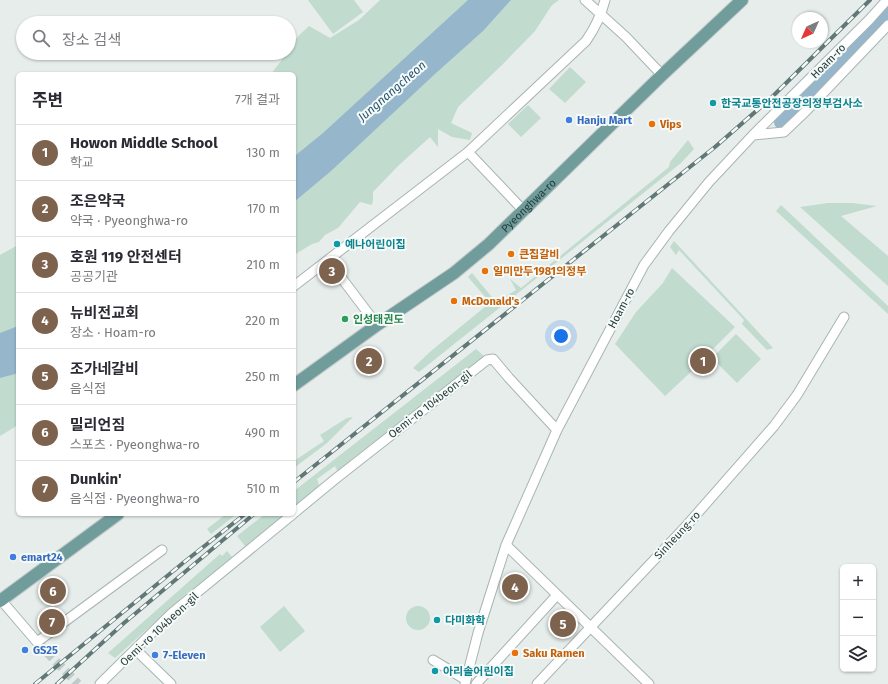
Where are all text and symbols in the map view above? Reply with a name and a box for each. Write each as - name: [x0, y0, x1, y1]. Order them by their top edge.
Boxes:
- north arrow: [792, 12, 828, 48]
- search box: [16, 16, 296, 60]
- icon: search: [30, 27, 52, 49]
- text: 장소 검색: [62, 31, 121, 49]
- street label: Hoam-ro: [808, 41, 849, 82]
- water label: Jungnangcheon: [355, 58, 429, 125]
- text: 주변: [32, 90, 63, 111]
- text: 7개 결과: [235, 92, 280, 107]
- place label: 한국교통안전공장의정부검사소: [721, 97, 863, 110]
- marker: 한국교통안전공장의정부검사소: [708, 98, 718, 108]
- place label: Hanju Mart: [577, 114, 633, 127]
- marker: Hanju Mart: [564, 115, 574, 125]
- place label: Vips: [659, 118, 682, 131]
- marker: Vips: [647, 119, 657, 129]
- text: Howon Middle School: [70, 134, 218, 152]
- text: 1: [42, 145, 48, 160]
- text: 130 m: [246, 145, 280, 160]
- text: 학교: [70, 155, 94, 170]
- street label: Pyeonghwa-ro: [499, 176, 559, 235]
- text: 조은약국: [70, 192, 125, 210]
- text: 2: [42, 201, 48, 216]
- text: 170 m: [247, 201, 280, 216]
- text: 약국 · Pyeonghwa-ro: [70, 213, 188, 228]
- place label: 예나어린이집: [345, 238, 406, 251]
- marker: 예나어린이집: [332, 239, 342, 249]
- text: 호원 119 안전센터: [70, 248, 182, 266]
- place label: 큰집갈비: [519, 248, 559, 261]
- marker: 큰집갈비: [506, 249, 516, 259]
- pin: 3: [319, 256, 345, 286]
- text: 3: [42, 257, 48, 272]
- text: 210 m: [246, 257, 280, 272]
- place label: 일미만두1981의정부: [493, 265, 586, 278]
- marker: 일미만두1981의정부: [480, 266, 490, 276]
- text: 공공기관: [70, 269, 118, 284]
- street label: Hoam-ro: [605, 286, 638, 331]
- place label: McDonald's: [462, 295, 520, 308]
- marker: McDonald's: [449, 296, 459, 306]
- text: 뉴비전교회: [70, 304, 139, 322]
- text: 4: [41, 313, 49, 328]
- text: 220 m: [245, 313, 280, 328]
- place label: 인성태권도: [353, 313, 404, 326]
- marker: 인성태권도: [340, 314, 350, 324]
- text: 장소 · Hoam-ro: [70, 325, 156, 340]
- your location: [551, 326, 571, 346]
- pin: 2: [356, 346, 382, 376]
- pin: 1: [690, 346, 716, 376]
- text: 조가네갈비: [70, 360, 139, 378]
- street label: Oemi-ro 104beon-gil: [386, 368, 475, 441]
- text: 5: [42, 369, 48, 384]
- text: 250 m: [245, 369, 280, 384]
- text: 음식점: [70, 381, 106, 396]
- text: 밀리언짐: [70, 416, 125, 434]
- text: 6: [41, 425, 49, 440]
- text: 490 m: [245, 425, 280, 440]
- text: 스포츠 · Pyeonghwa-ro: [70, 437, 200, 452]
- text: Dunkin': [70, 470, 122, 488]
- text: 7: [42, 481, 48, 496]
- text: 510 m: [247, 481, 280, 496]
- text: 음식점 · Pyeonghwa-ro: [70, 491, 200, 506]
- street label: Sinheung-ro: [652, 509, 703, 562]
- place label: emart24: [21, 551, 63, 564]
- marker: emart24: [8, 552, 18, 562]
- map controls: [840, 564, 876, 672]
- button: +: [840, 564, 876, 600]
- pin: 4: [502, 572, 528, 602]
- pin: 6: [40, 576, 66, 606]
- street label: Oemi-ro 104beon-gil: [117, 590, 201, 669]
- button: −: [840, 600, 876, 636]
- pin: 7: [39, 607, 65, 637]
- pin: 5: [550, 609, 576, 639]
- place label: 다미화학: [445, 614, 485, 627]
- marker: 다미화학: [432, 615, 442, 625]
- button: layers: [840, 636, 876, 672]
- place label: GS25: [33, 644, 58, 657]
- marker: GS25: [20, 645, 30, 655]
- place label: Saku Ramen: [523, 647, 585, 660]
- marker: Saku Ramen: [510, 648, 520, 658]
- place label: 7-Eleven: [163, 649, 205, 662]
- marker: 7-Eleven: [150, 650, 160, 660]
- place label: 아리솔어린이집: [443, 665, 514, 678]
- marker: 아리솔어린이집: [430, 666, 440, 676]

